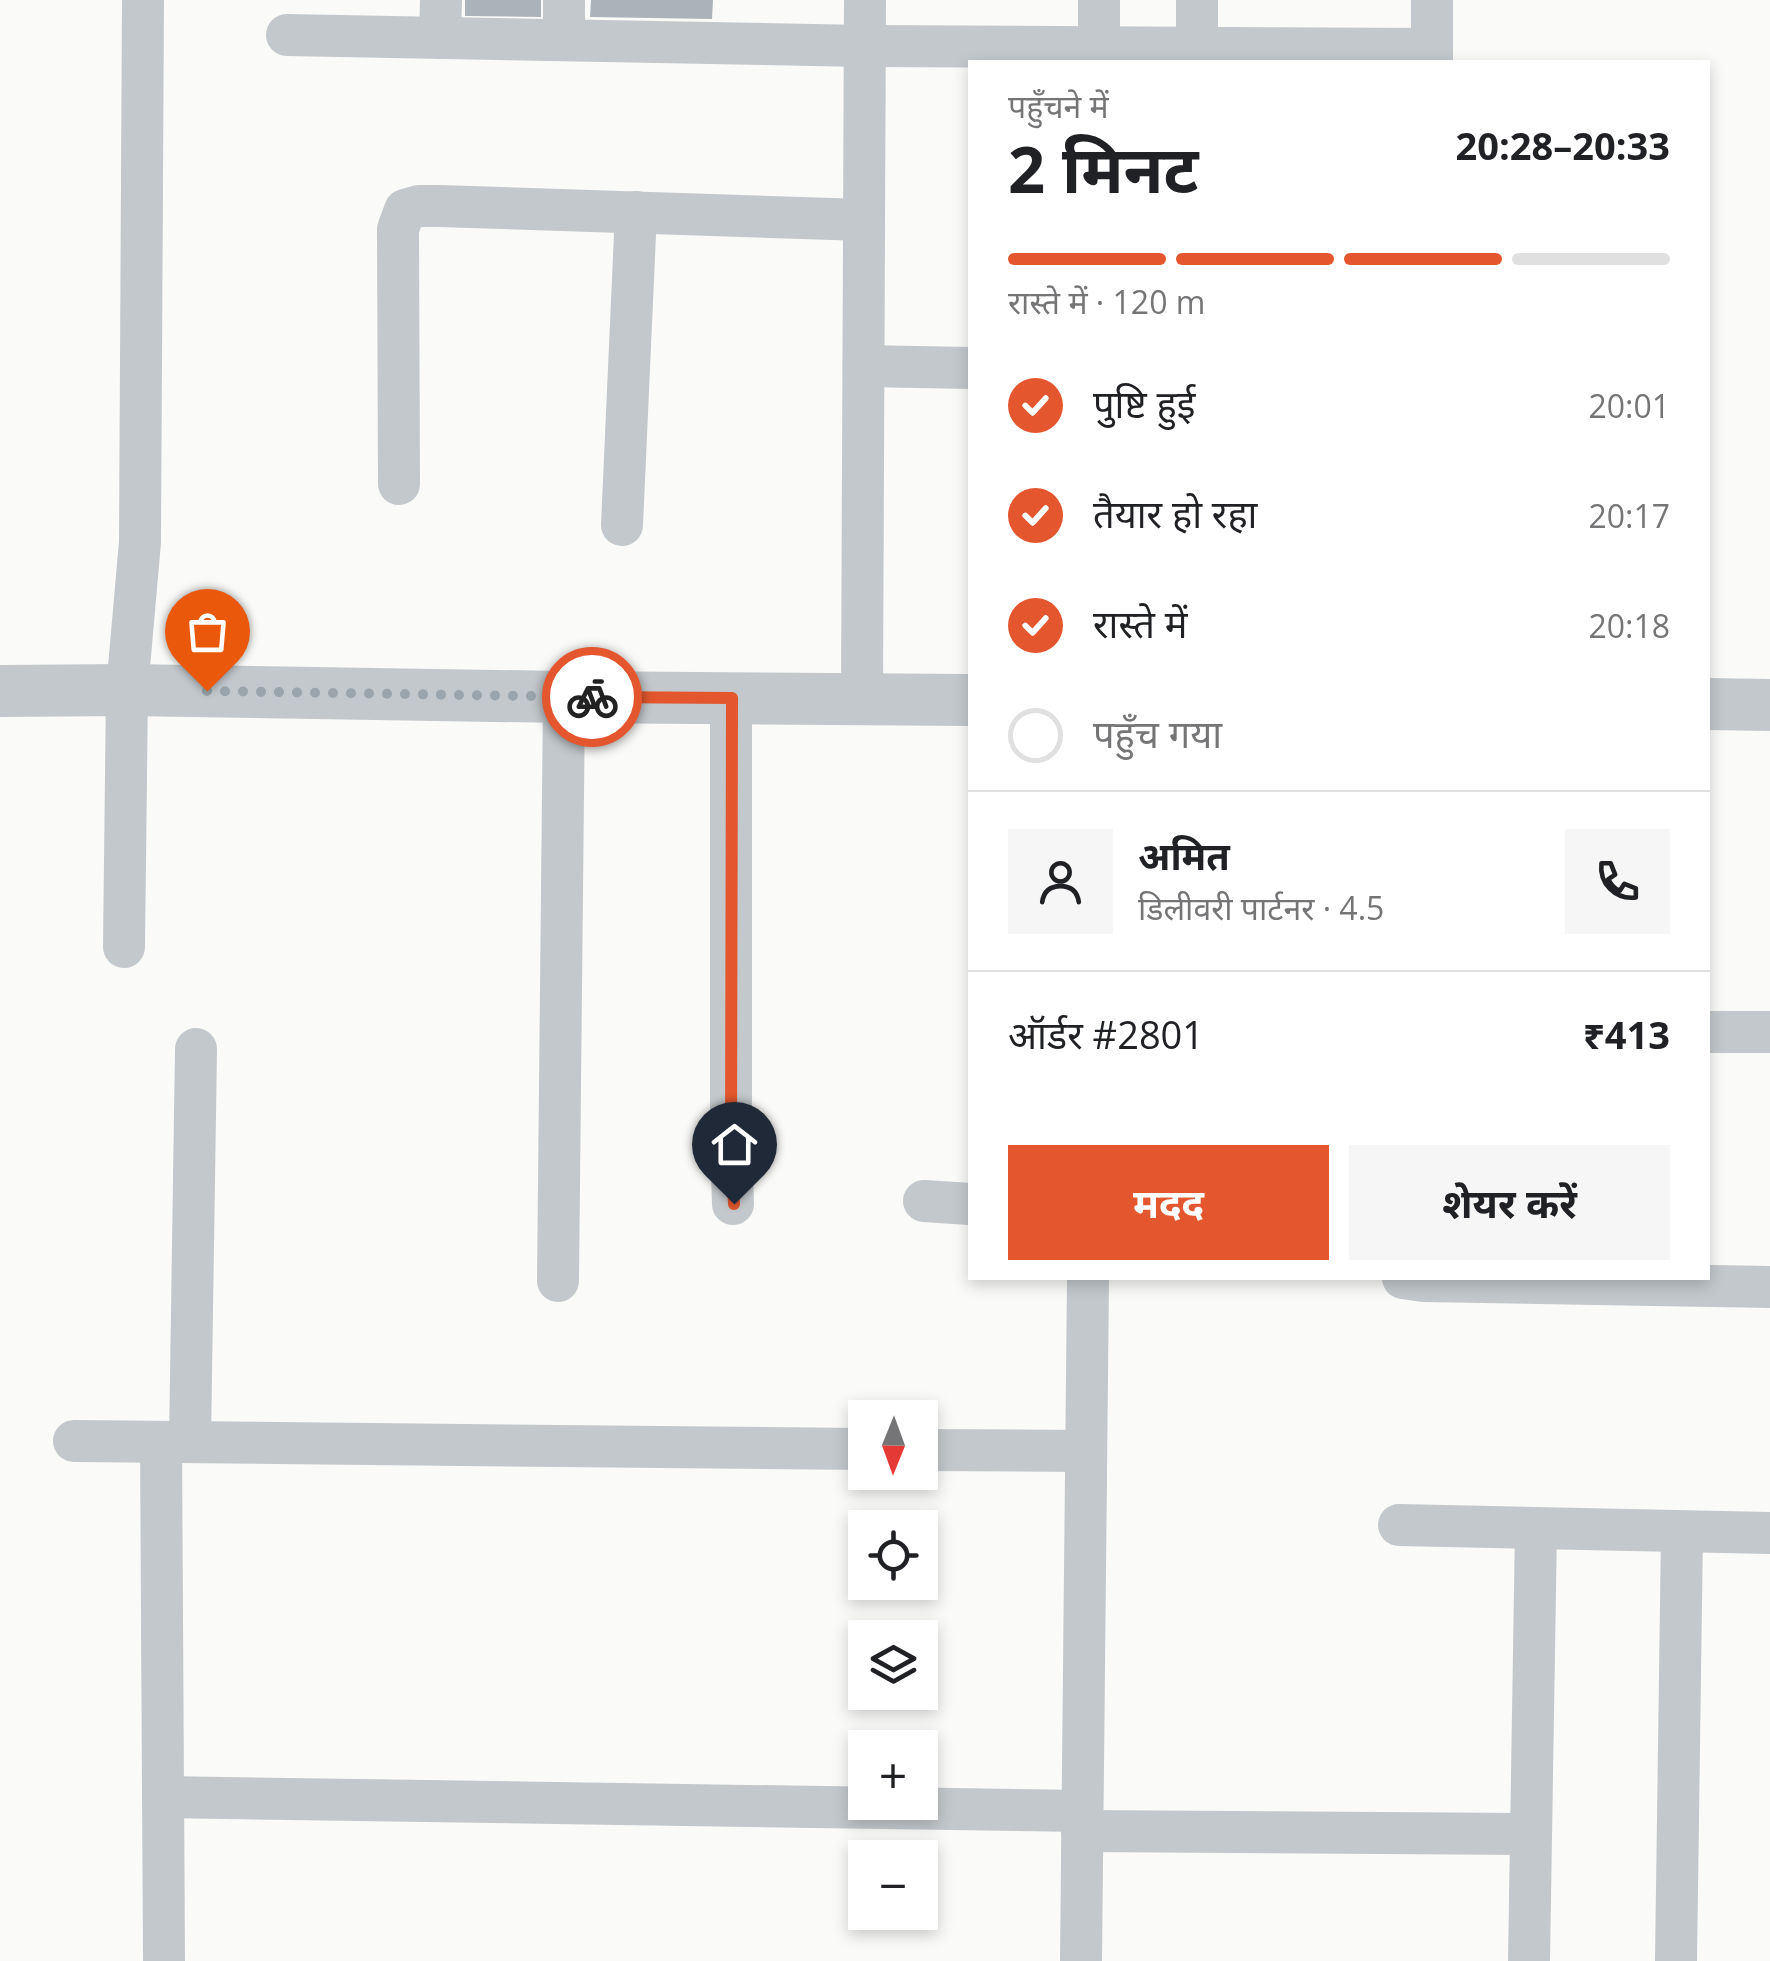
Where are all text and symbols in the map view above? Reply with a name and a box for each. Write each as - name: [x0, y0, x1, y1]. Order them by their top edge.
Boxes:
- text: पहुँचने में: [1008, 84, 1109, 127]
- text: 20:28–20:33: [1456, 119, 1670, 171]
- text: 2 मिनट: [1008, 124, 1199, 212]
- text: रास्ते में · 120 m: [1008, 280, 1205, 323]
- text: पुष्टि हुई: [1093, 377, 1195, 429]
- icon: check: [1008, 378, 1063, 433]
- text: 20:01: [1588, 384, 1670, 427]
- text: तैयार हो रहा: [1093, 487, 1257, 539]
- icon: check: [1008, 488, 1063, 543]
- text: 20:17: [1588, 494, 1670, 537]
- pin: [165, 589, 250, 692]
- text: रास्ते में: [1093, 597, 1187, 649]
- icon: check: [1008, 598, 1063, 653]
- icon: bag: [180, 604, 235, 659]
- text: 20:18: [1588, 604, 1670, 647]
- courier: [542, 647, 642, 747]
- icon: bike: [565, 670, 620, 725]
- text: पहुँच गया: [1093, 707, 1222, 759]
- button: person: [1008, 829, 1113, 934]
- text: अमित: [1138, 829, 1230, 881]
- button: phone: [1565, 829, 1670, 934]
- text: डिलीवरी पार्टनर · 4.5: [1138, 886, 1384, 929]
- text: ऑर्डर #2801: [1008, 1008, 1204, 1060]
- text: ₹413: [1583, 1008, 1670, 1060]
- pin: [692, 1102, 777, 1205]
- icon: home: [707, 1117, 762, 1172]
- button: मदद: [1008, 1145, 1329, 1260]
- button: शेयर करें: [1349, 1145, 1670, 1260]
- north arrow: [848, 1400, 938, 1490]
- map controls: [848, 1400, 938, 1930]
- button: locate: [848, 1510, 938, 1600]
- button: layers: [848, 1620, 938, 1710]
- button: +: [848, 1730, 938, 1820]
- button: −: [848, 1840, 938, 1930]

